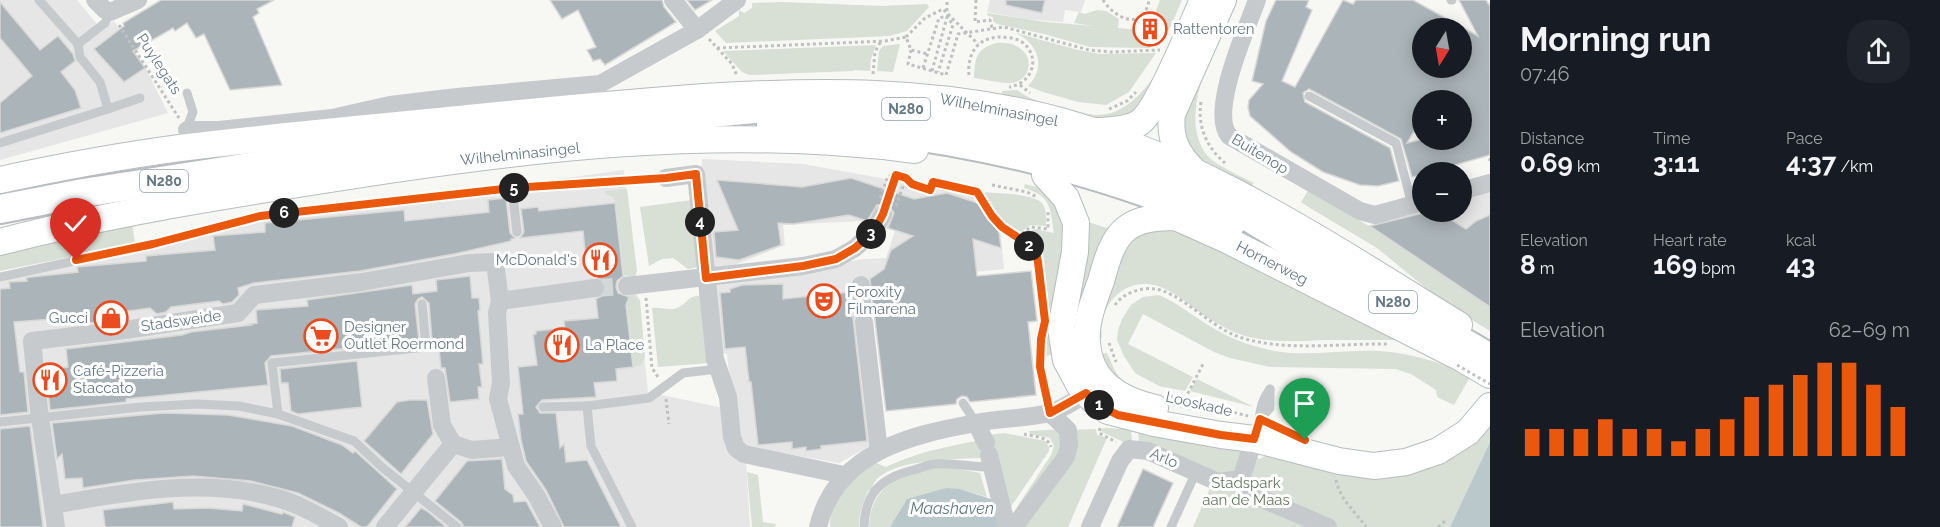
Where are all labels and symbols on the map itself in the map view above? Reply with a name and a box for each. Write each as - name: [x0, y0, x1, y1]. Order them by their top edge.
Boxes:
- building icon: Rattentoren: [1132, 11, 1168, 47]
- north arrow: [1412, 18, 1472, 78]
- place label: Rattentoren: [1173, 20, 1255, 38]
- street label: Puylegats: [133, 30, 185, 98]
- street label: Wilhelminasingel: [938, 90, 1061, 130]
- road number: N280: [882, 98, 930, 120]
- street label: Buitenop: [1228, 130, 1292, 178]
- street label: Wilhelminasingel: [459, 139, 582, 169]
- road number: N280: [140, 170, 188, 192]
- pin: 5: [499, 173, 529, 203]
- pin: [50, 198, 101, 260]
- pin: 6: [269, 198, 299, 228]
- pin: 4: [685, 207, 715, 237]
- pin: 3: [856, 219, 886, 249]
- pin: 2: [1014, 231, 1044, 261]
- street label: Hornerweg: [1233, 237, 1311, 289]
- restaurant icon: McDonald's: [582, 242, 618, 278]
- place label: McDonald's: [496, 251, 577, 269]
- theatre icon: Foroxity Filmarena: [806, 283, 842, 319]
- place label: Foroxity Filmarena: [847, 283, 916, 318]
- road number: N280: [1369, 291, 1417, 313]
- shop icon: Gucci: [93, 300, 129, 336]
- street label: Stadsweide: [140, 306, 222, 336]
- place label: Gucci: [49, 309, 88, 327]
- supermarket icon: Designer Outlet Roermond: [303, 318, 339, 354]
- place label: Designer Outlet Roermond: [344, 318, 464, 353]
- restaurant icon: La Place: [544, 327, 580, 363]
- place label: La Place: [585, 336, 644, 354]
- restaurant icon: Café-Pizzeria Staccato: [32, 362, 68, 398]
- place label: Café-Pizzeria Staccato: [73, 362, 164, 397]
- pin: [1279, 378, 1330, 440]
- street label: Looskade: [1164, 388, 1234, 420]
- pin: 1: [1084, 390, 1114, 420]
- street label: Arlo: [1147, 444, 1181, 472]
- park label: Stadspark aan de Maas: [1202, 474, 1290, 509]
- water label: Maashaven: [910, 499, 994, 518]

